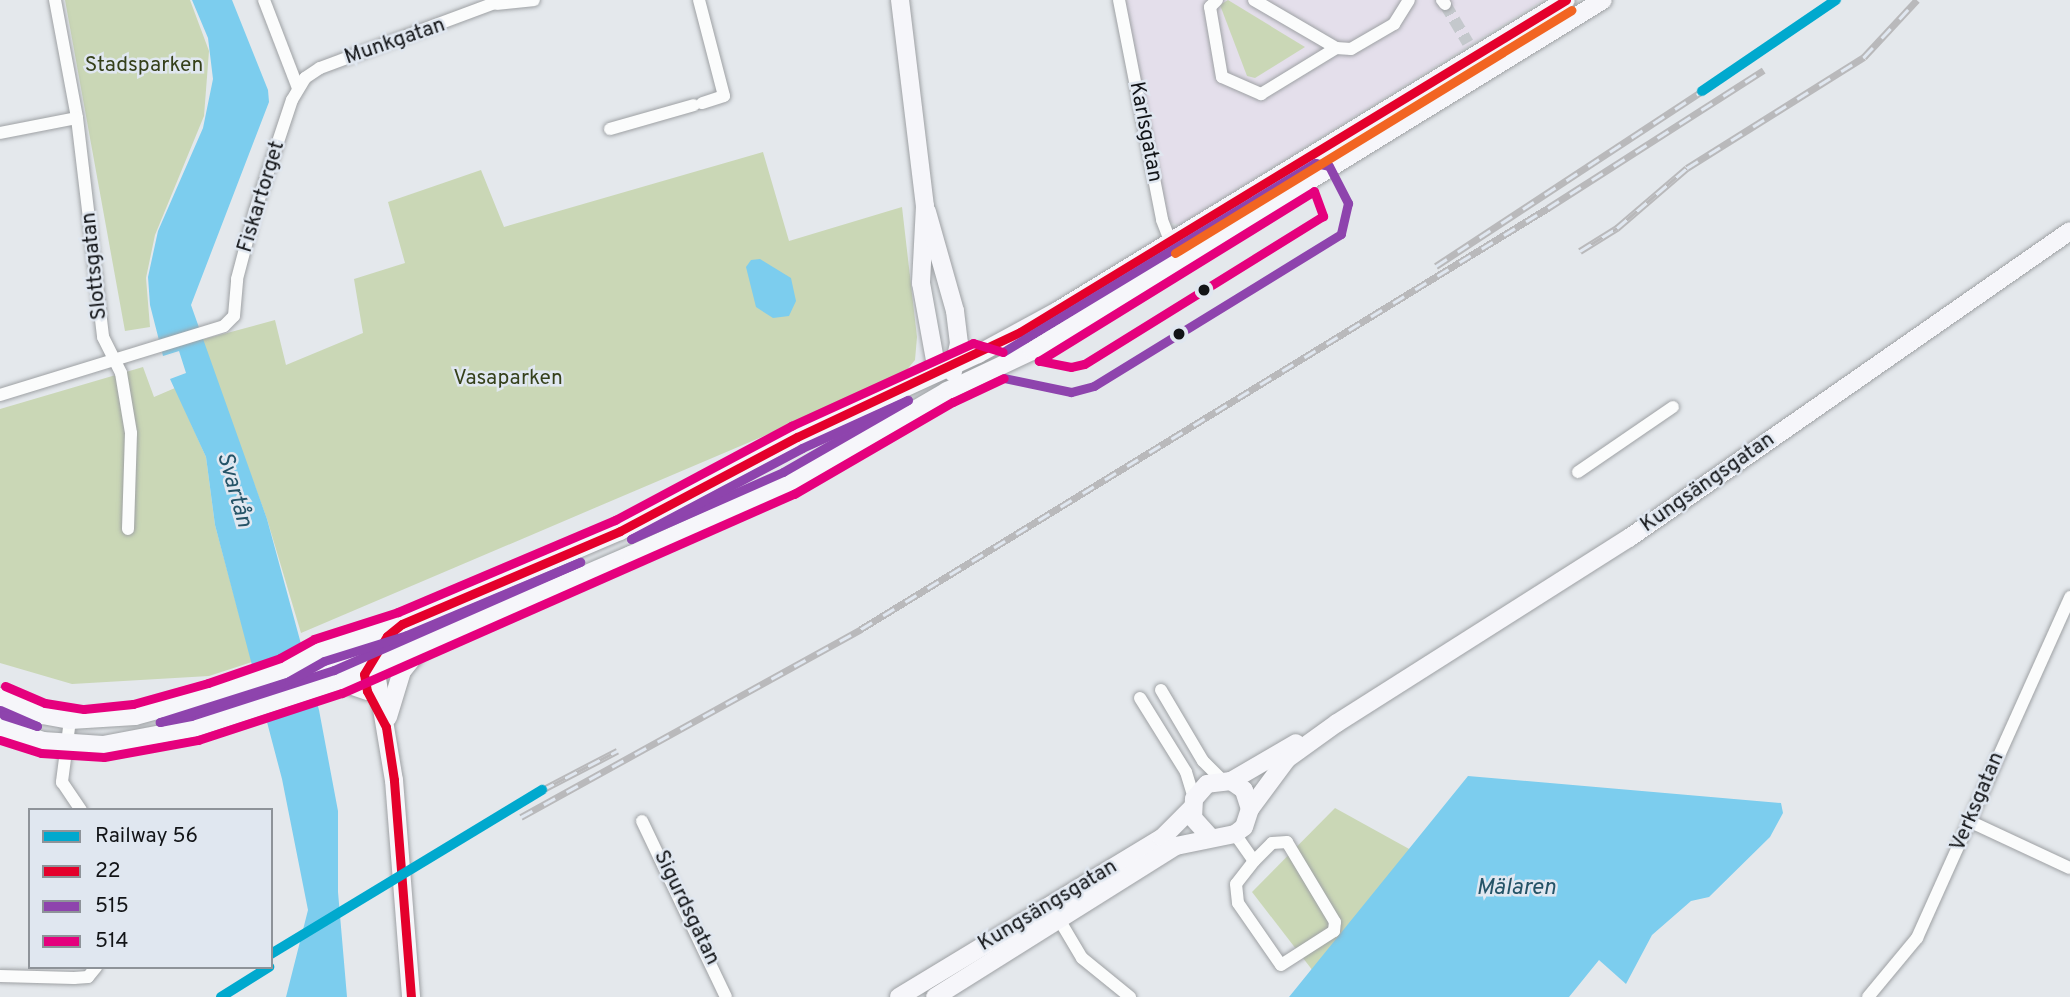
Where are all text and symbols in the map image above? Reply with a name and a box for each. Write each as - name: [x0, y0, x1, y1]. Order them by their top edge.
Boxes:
- street label: Munkgatan: [341, 13, 449, 71]
- park label: Stadsparken: [85, 53, 203, 79]
- street label: Karlsgatan: [1123, 80, 1167, 184]
- street label: Fiskartorget: [233, 138, 291, 256]
- street label: Slottsgatan: [77, 211, 113, 321]
- unlabelled marker: [1197, 283, 1211, 297]
- unlabelled marker: [1172, 327, 1186, 341]
- park label: Vasaparken: [453, 366, 563, 392]
- street label: Kungsängsgatan: [1636, 427, 1780, 539]
- water label: Svartån: [209, 449, 257, 531]
- street label: Verksgatan: [1946, 749, 2010, 855]
- legend: [28, 808, 273, 969]
- text: Railway 56: [95, 823, 198, 850]
- street label: Sigurdsgatan: [647, 847, 725, 969]
- street label: Kungsängsgatan: [974, 855, 1122, 957]
- text: 22: [95, 858, 121, 885]
- water label: Mälaren: [1476, 875, 1556, 903]
- text: 515: [95, 893, 129, 920]
- text: 514: [95, 928, 129, 955]

